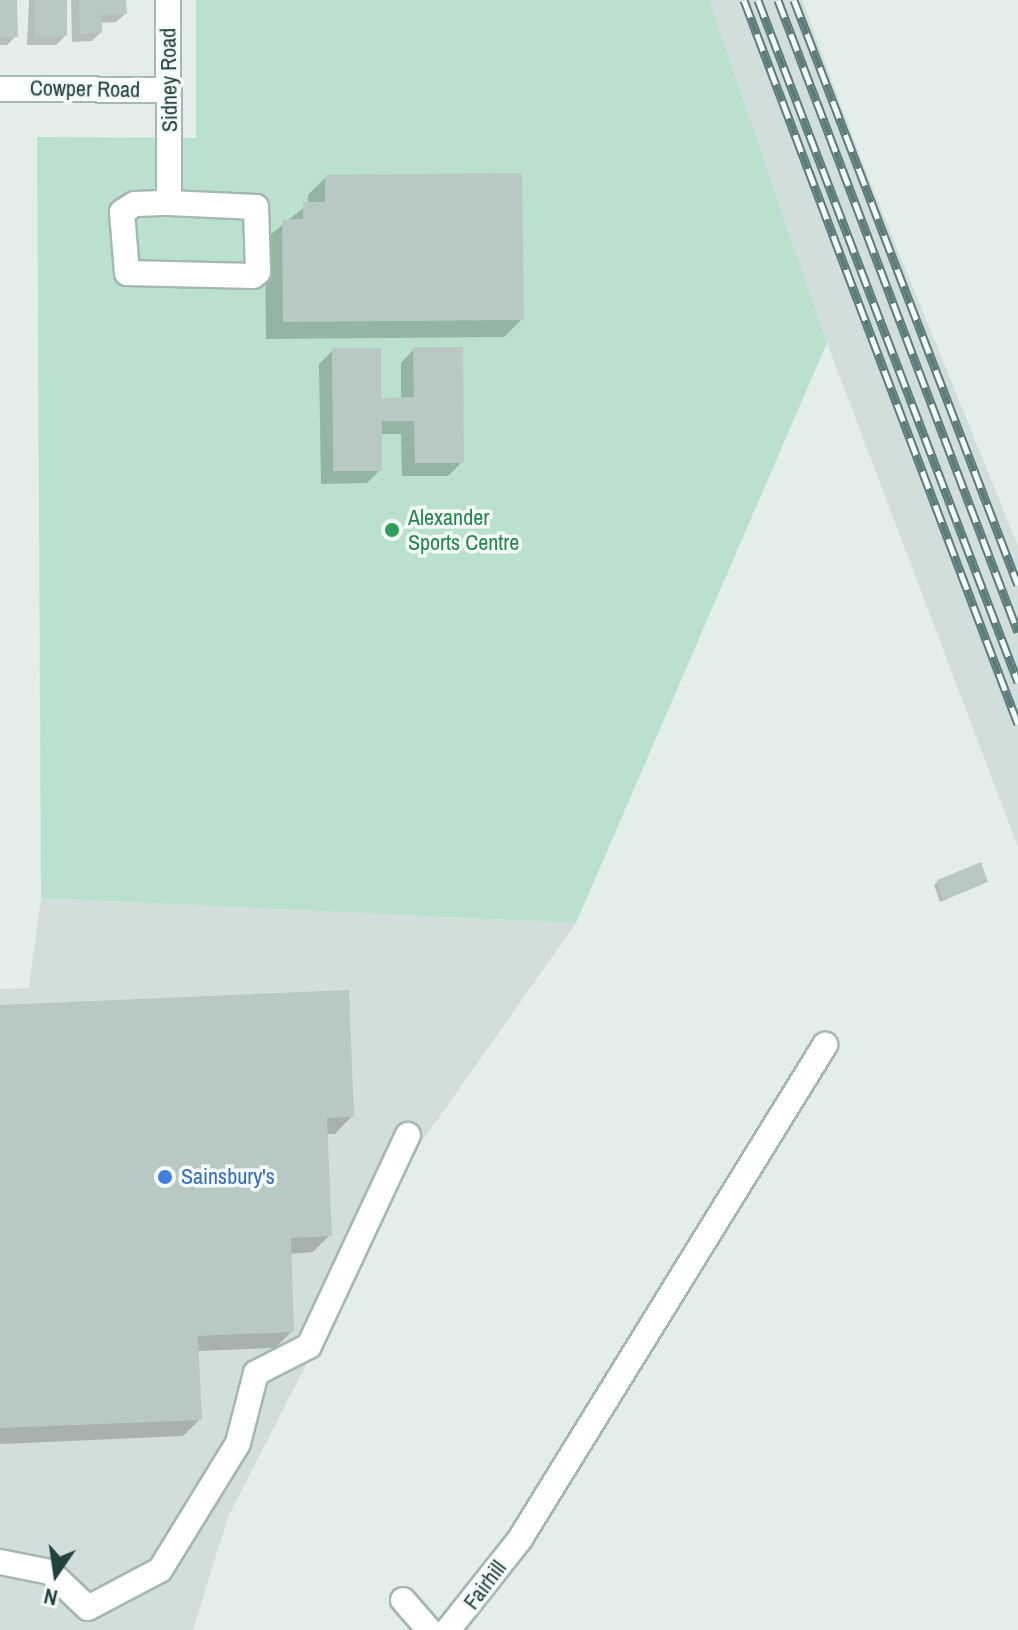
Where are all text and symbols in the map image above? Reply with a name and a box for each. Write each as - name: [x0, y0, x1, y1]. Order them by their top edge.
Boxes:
- street label: Sidney Road: [155, 28, 183, 132]
- street label: Cowper Road: [30, 75, 140, 103]
- place label: Alexander Sports Centre: [408, 504, 519, 556]
- marker: Alexander Sports Centre: [383, 521, 401, 539]
- place label: Sainsbury's: [181, 1164, 275, 1190]
- marker: Sainsbury's: [156, 1168, 174, 1186]
- north arrow: [16, 1534, 96, 1614]
- street label: Fairhill: [458, 1555, 512, 1615]
- text: N: [41, 1581, 60, 1613]

